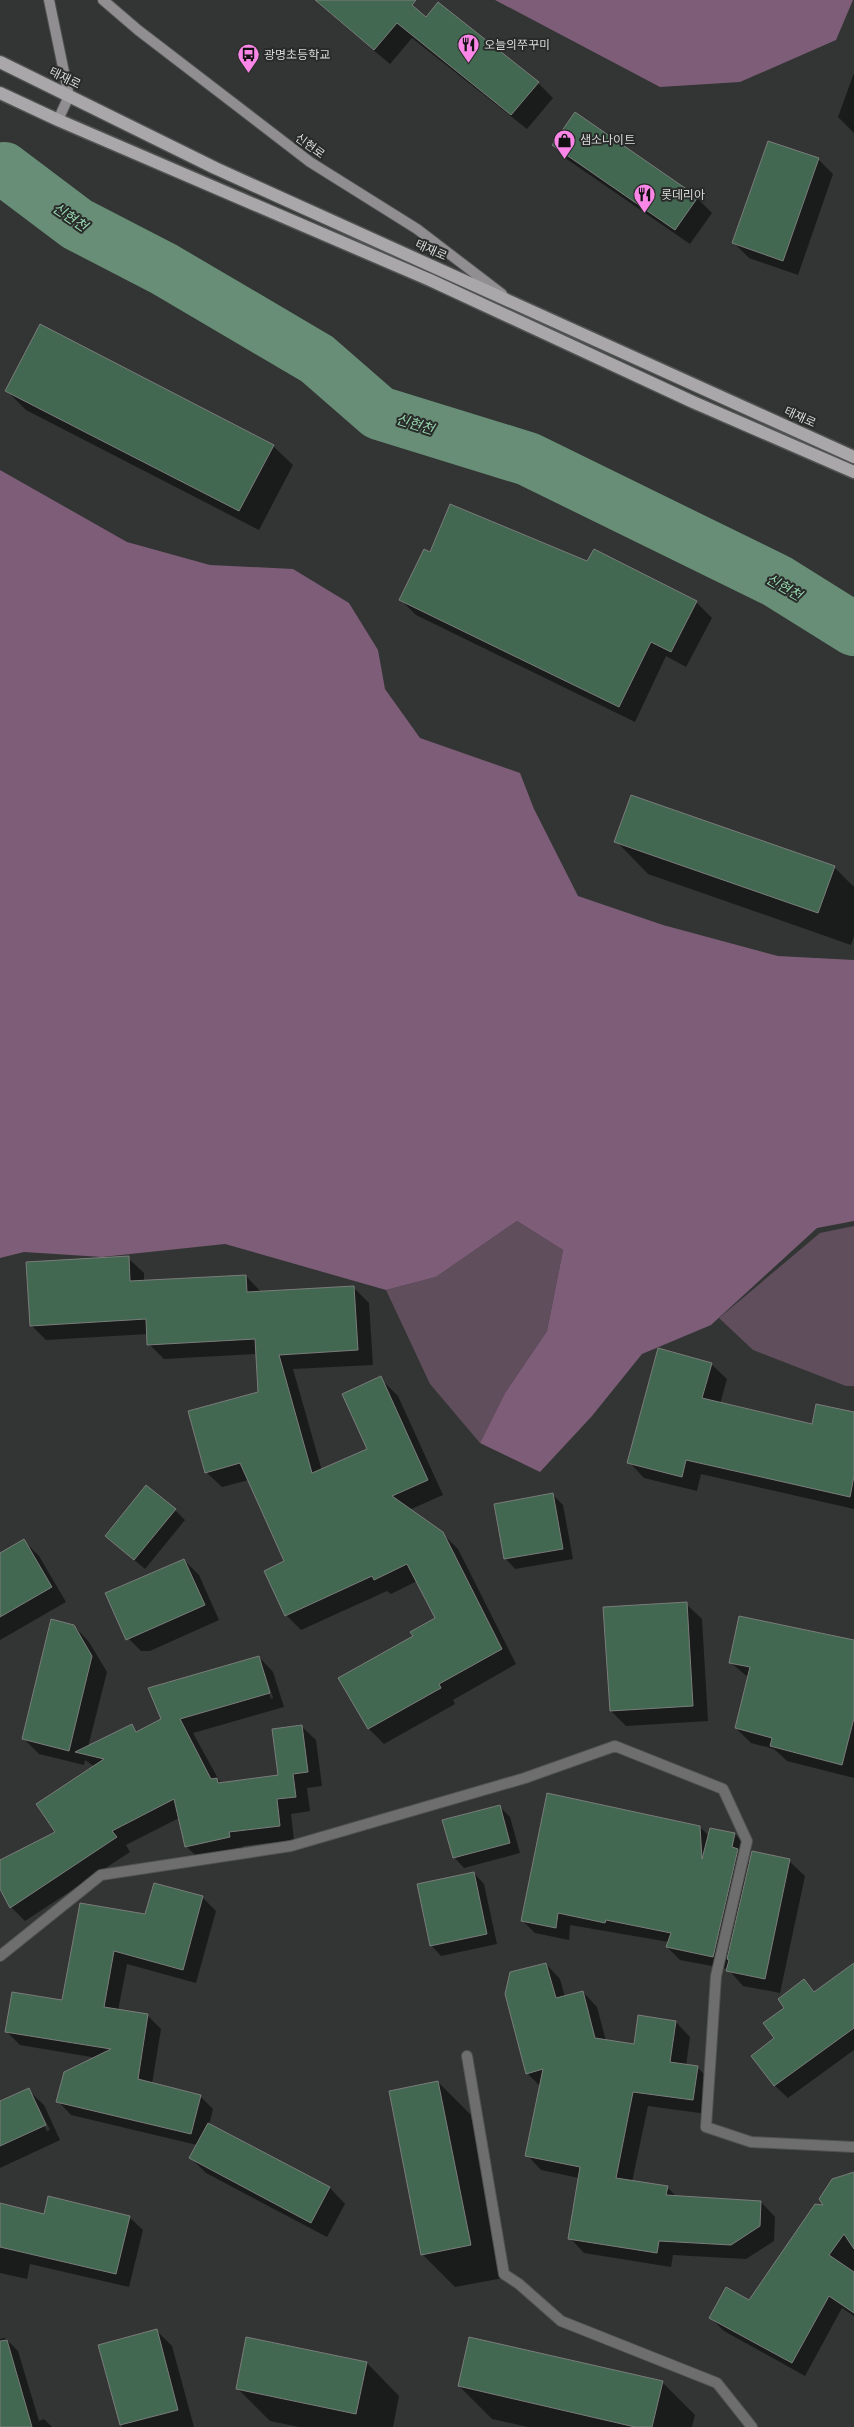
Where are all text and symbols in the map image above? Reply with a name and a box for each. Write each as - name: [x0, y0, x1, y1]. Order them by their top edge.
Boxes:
- restaurant icon: 오늘의쭈꾸미: [456, 33, 480, 64]
- place label: 오늘의쭈꾸미: [484, 38, 550, 54]
- bus stop icon: 광명초등학교: [236, 43, 260, 74]
- place label: 광명초등학교: [264, 48, 330, 64]
- street label: 태재로: [46, 64, 83, 93]
- shop icon: 샘소나이트: [552, 128, 576, 159]
- street label: 신현로: [291, 131, 328, 163]
- place label: 샘소나이트: [580, 133, 635, 149]
- restaurant icon: 롯데리아: [633, 183, 657, 214]
- place label: 롯데리아: [661, 188, 705, 204]
- water label: 신현천: [48, 200, 91, 237]
- street label: 태재로: [412, 237, 449, 265]
- street label: 태재로: [781, 404, 818, 432]
- water label: 신현천: [394, 412, 437, 440]
- water label: 신현천: [762, 571, 805, 606]

